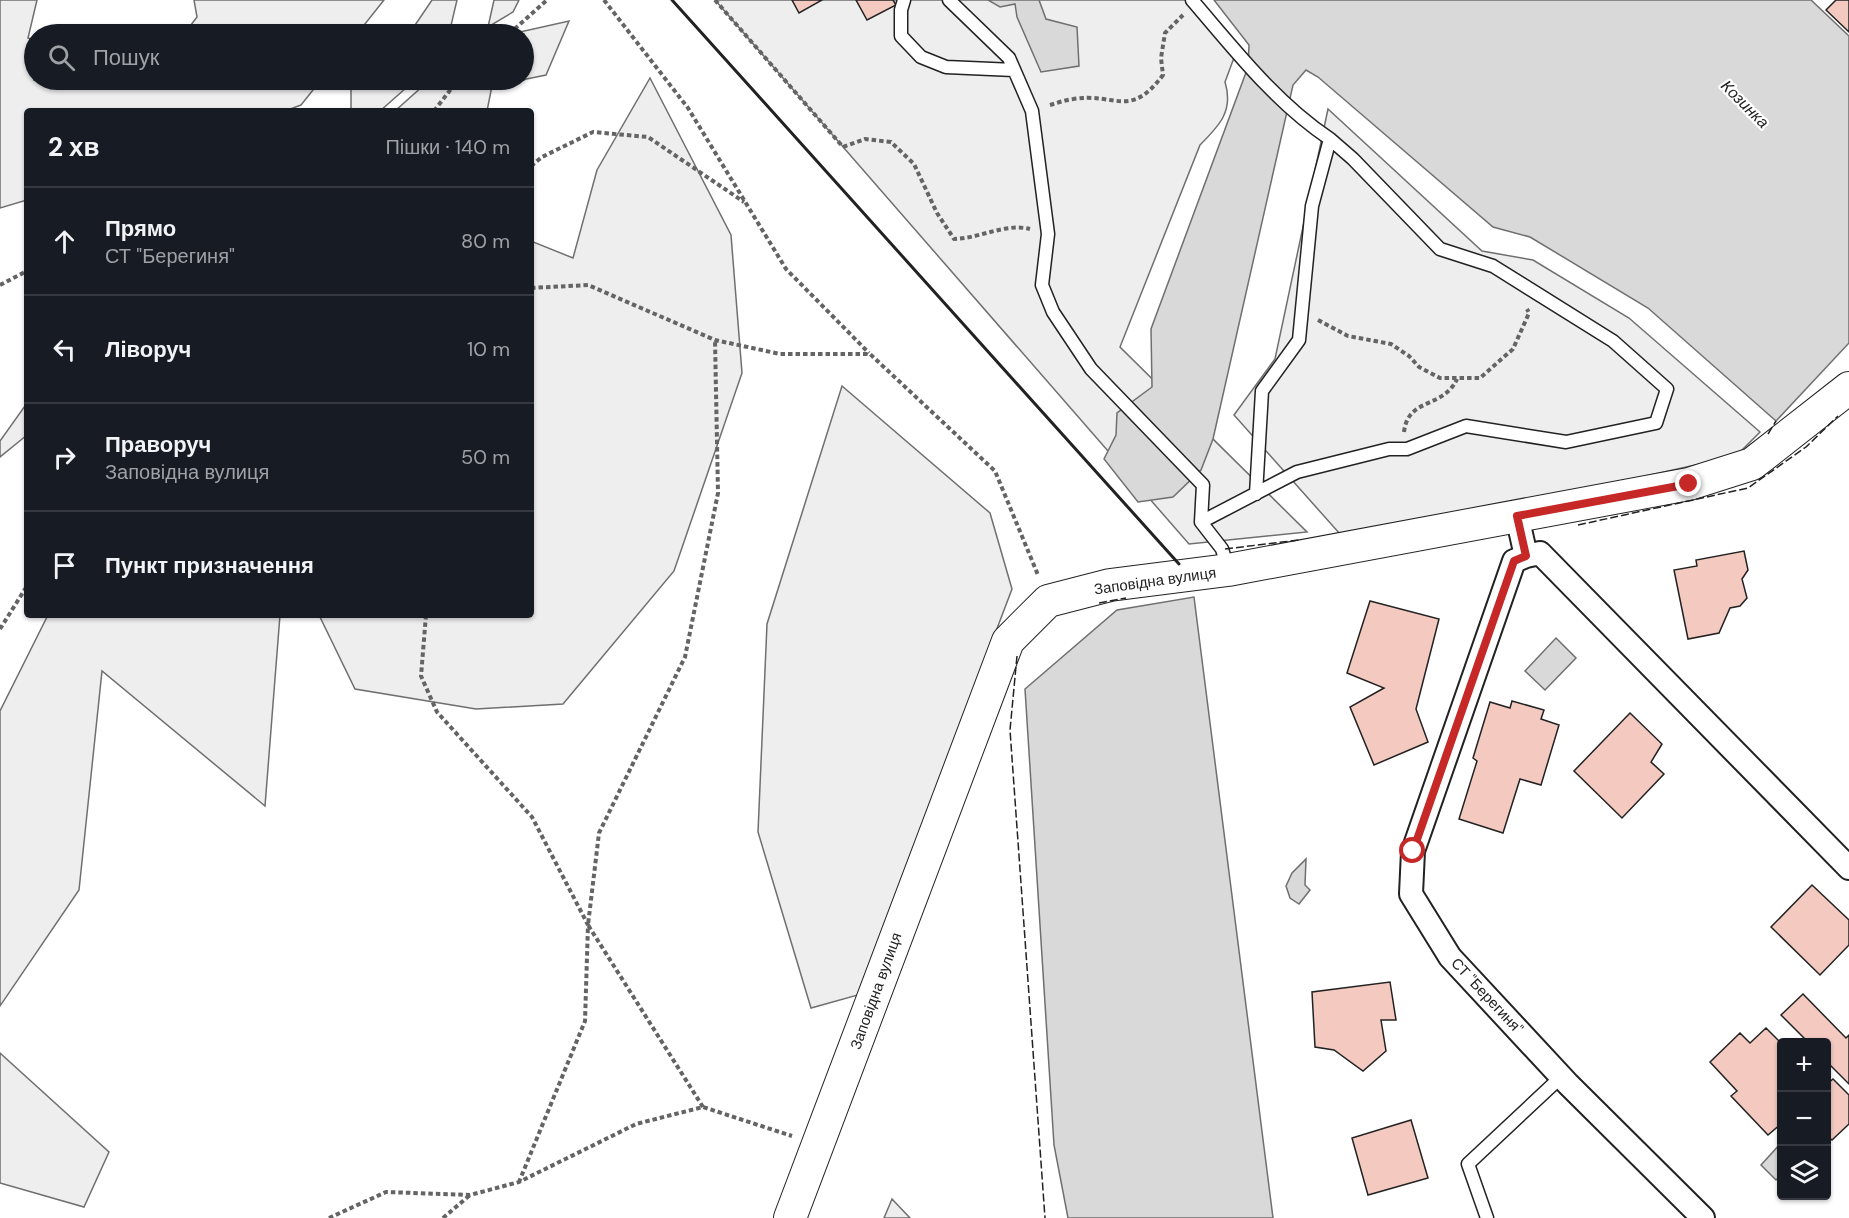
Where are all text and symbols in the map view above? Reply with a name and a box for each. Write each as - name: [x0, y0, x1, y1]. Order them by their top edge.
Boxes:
- search box: [24, 24, 534, 90]
- icon: search: [45, 41, 78, 74]
- text: Пошук: [93, 43, 159, 72]
- water label: Козинка: [1716, 75, 1774, 133]
- text: 2 хв: [48, 130, 100, 164]
- text: Пішки · 140 m: [385, 134, 510, 160]
- text: Прямо: [105, 214, 176, 243]
- icon: ahead: [48, 225, 81, 258]
- text: 80 m: [461, 228, 510, 254]
- text: СТ "Берегиня": [105, 243, 235, 269]
- icon: left: [48, 333, 81, 366]
- text: Ліворуч: [105, 335, 191, 364]
- text: 10 m: [467, 336, 510, 362]
- text: Праворуч: [105, 430, 211, 459]
- icon: right: [48, 441, 81, 474]
- text: 50 m: [461, 444, 510, 470]
- text: Заповідна вулиця: [105, 459, 269, 485]
- route end: [1675, 470, 1701, 496]
- icon: arrive: [48, 549, 81, 582]
- text: Пункт призначення: [105, 551, 314, 580]
- street label: Заповідна вулиця: [1093, 563, 1217, 599]
- route start: [1399, 837, 1425, 863]
- street label: Заповідна вулиця: [846, 930, 906, 1052]
- street label: СТ "Берегиня": [1446, 954, 1528, 1038]
- map controls: [1777, 1038, 1831, 1200]
- button: +: [1777, 1038, 1831, 1092]
- button: −: [1777, 1092, 1831, 1146]
- button: layers: [1777, 1146, 1831, 1200]

